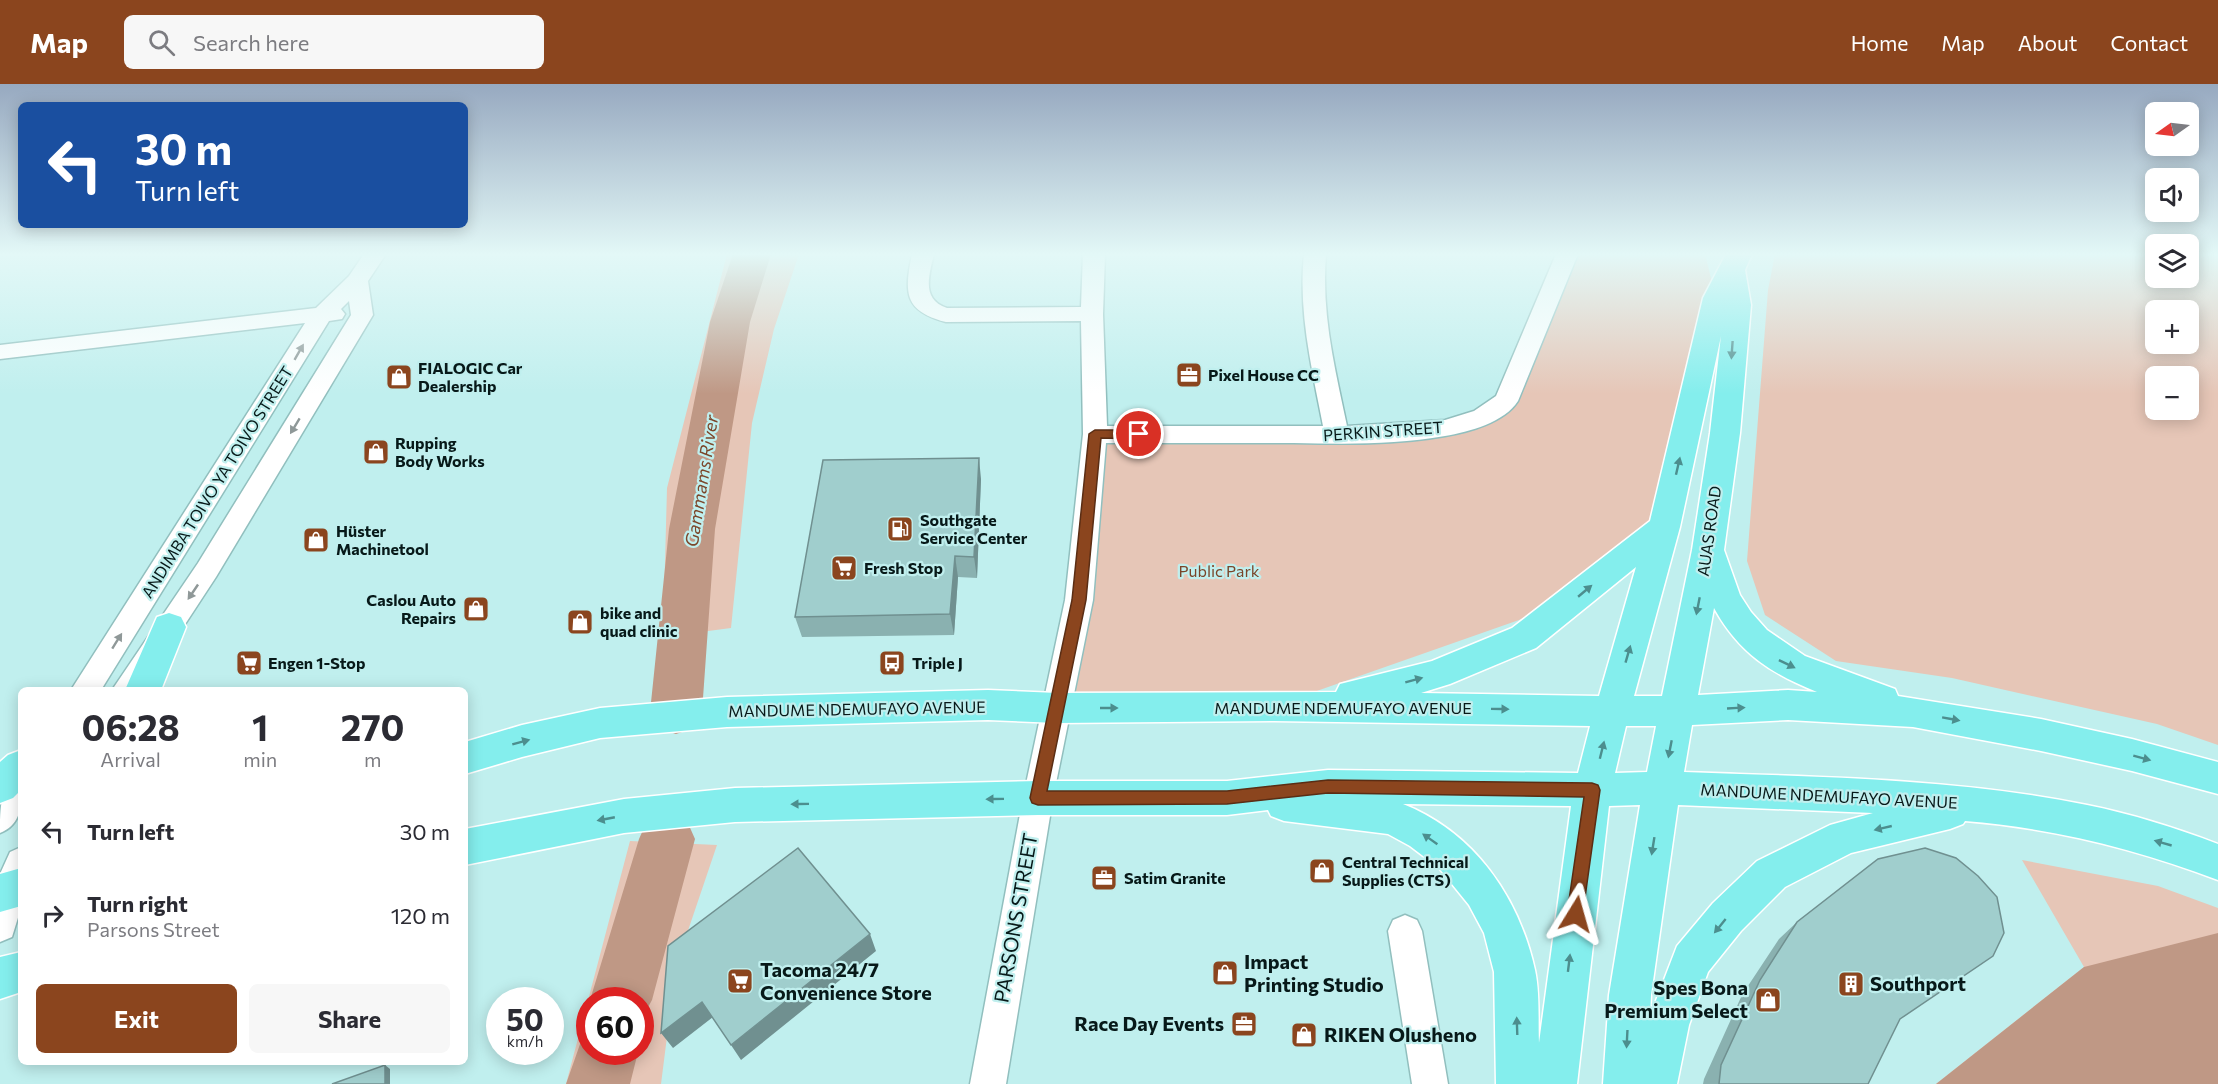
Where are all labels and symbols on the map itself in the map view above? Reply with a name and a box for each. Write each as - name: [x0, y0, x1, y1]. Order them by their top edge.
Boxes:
- north arrow: [2145, 102, 2199, 156]
- one-way arrow: [1727, 341, 1737, 360]
- one-way arrow: [294, 344, 305, 360]
- place label: FIALOGIC Car Dealership: [418, 358, 523, 395]
- office icon: Pixel House CC: [1174, 360, 1204, 390]
- street label: ANDIMBA TOIVO YA TOIVO STREET: [137, 362, 296, 601]
- shop icon: FIALOGIC Car Dealership: [384, 362, 414, 392]
- place label: Pixel House CC: [1208, 365, 1319, 384]
- pin: [1113, 408, 1164, 459]
- water label: Gammams River: [680, 413, 722, 548]
- street label: PERKIN STREET: [1322, 417, 1443, 444]
- one-way arrow: [290, 418, 301, 434]
- place label: Rupping Body Works: [395, 433, 485, 470]
- shop icon: Rupping Body Works: [361, 437, 391, 467]
- one-way arrow: [1674, 457, 1684, 475]
- street label: AUAS ROAD: [1693, 484, 1724, 577]
- place label: Southgate Service Center: [920, 510, 1028, 547]
- fuel station icon: Southgate Service Center: [885, 514, 915, 544]
- place label: Hüster Machinetool: [336, 521, 429, 558]
- shop icon: Hüster Machinetool: [301, 525, 331, 555]
- supermarket icon: Fresh Stop: [829, 553, 859, 583]
- place label: Fresh Stop: [864, 558, 943, 577]
- park label: Public Park: [1178, 561, 1260, 580]
- one-way arrow: [187, 583, 199, 599]
- one-way arrow: [1577, 585, 1592, 598]
- place label: Caslou Auto Repairs: [366, 590, 456, 627]
- shop icon: Caslou Auto Repairs: [461, 594, 491, 624]
- one-way arrow: [1693, 597, 1702, 616]
- place label: bike and quad clinic: [600, 603, 678, 640]
- shop icon: bike and quad clinic: [565, 607, 595, 637]
- one-way arrow: [111, 633, 122, 649]
- one-way arrow: [1624, 645, 1633, 663]
- supermarket icon: Engen 1-Stop: [234, 648, 264, 678]
- bus stop icon: Triple J: [877, 648, 907, 678]
- place label: Engen 1-Stop: [268, 653, 365, 672]
- place label: Triple J: [912, 653, 963, 672]
- one-way arrow: [1779, 659, 1796, 668]
- one-way arrow: [1405, 675, 1423, 684]
- street label: MANDUME NDEMUFAYO AVENUE: [728, 697, 986, 720]
- street label: MANDUME NDEMUFAYO AVENUE: [1214, 698, 1472, 717]
- one-way arrow: [1100, 703, 1119, 713]
- one-way arrow: [1726, 703, 1745, 712]
- one-way arrow: [1491, 704, 1510, 714]
- one-way arrow: [1941, 715, 1960, 724]
- one-way arrow: [512, 736, 530, 746]
- one-way arrow: [1665, 740, 1674, 759]
- one-way arrow: [1598, 741, 1608, 759]
- one-way arrow: [2133, 753, 2151, 763]
- street label: MANDUME NDEMUFAYO AVENUE: [1700, 779, 1958, 812]
- one-way arrow: [986, 794, 1005, 804]
- one-way arrow: [791, 799, 810, 808]
- one-way arrow: [597, 815, 616, 824]
- one-way arrow: [1873, 824, 1892, 833]
- street label: PARSONS STREET: [988, 831, 1042, 1004]
- one-way arrow: [1423, 833, 1439, 845]
- one-way arrow: [1648, 837, 1657, 856]
- one-way arrow: [2154, 838, 2172, 847]
- place label: Central Technical Supplies (CTS): [1342, 852, 1469, 889]
- shop icon: Central Technical Supplies (CTS): [1307, 856, 1337, 886]
- office icon: Satim Granite: [1089, 863, 1119, 893]
- place label: Satim Granite: [1124, 868, 1226, 887]
- position arrow: [1544, 882, 1608, 946]
- one-way arrow: [1713, 918, 1726, 934]
- place label: Impact Printing Studio: [1244, 949, 1384, 996]
- one-way arrow: [1565, 954, 1574, 973]
- place label: Tacoma 24/7 Convenience Store: [760, 957, 932, 1004]
- shop icon: Impact Printing Studio: [1210, 958, 1240, 988]
- supermarket icon: Tacoma 24/7 Convenience Store: [725, 966, 755, 996]
- building icon: Southport: [1836, 969, 1866, 999]
- place label: Southport: [1870, 971, 1966, 995]
- place label: Spes Bona Premium Select: [1604, 975, 1748, 1022]
- shop icon: Spes Bona Premium Select: [1753, 985, 1783, 1015]
- speed limit sign: 60: [576, 987, 654, 1065]
- office icon: Race Day Events: [1229, 1009, 1259, 1039]
- place label: Race Day Events: [1074, 1011, 1224, 1035]
- one-way arrow: [1513, 1016, 1522, 1035]
- shop icon: RIKEN Olusheno: [1289, 1020, 1319, 1050]
- place label: RIKEN Olusheno: [1324, 1022, 1477, 1046]
- one-way arrow: [1623, 1030, 1632, 1049]

